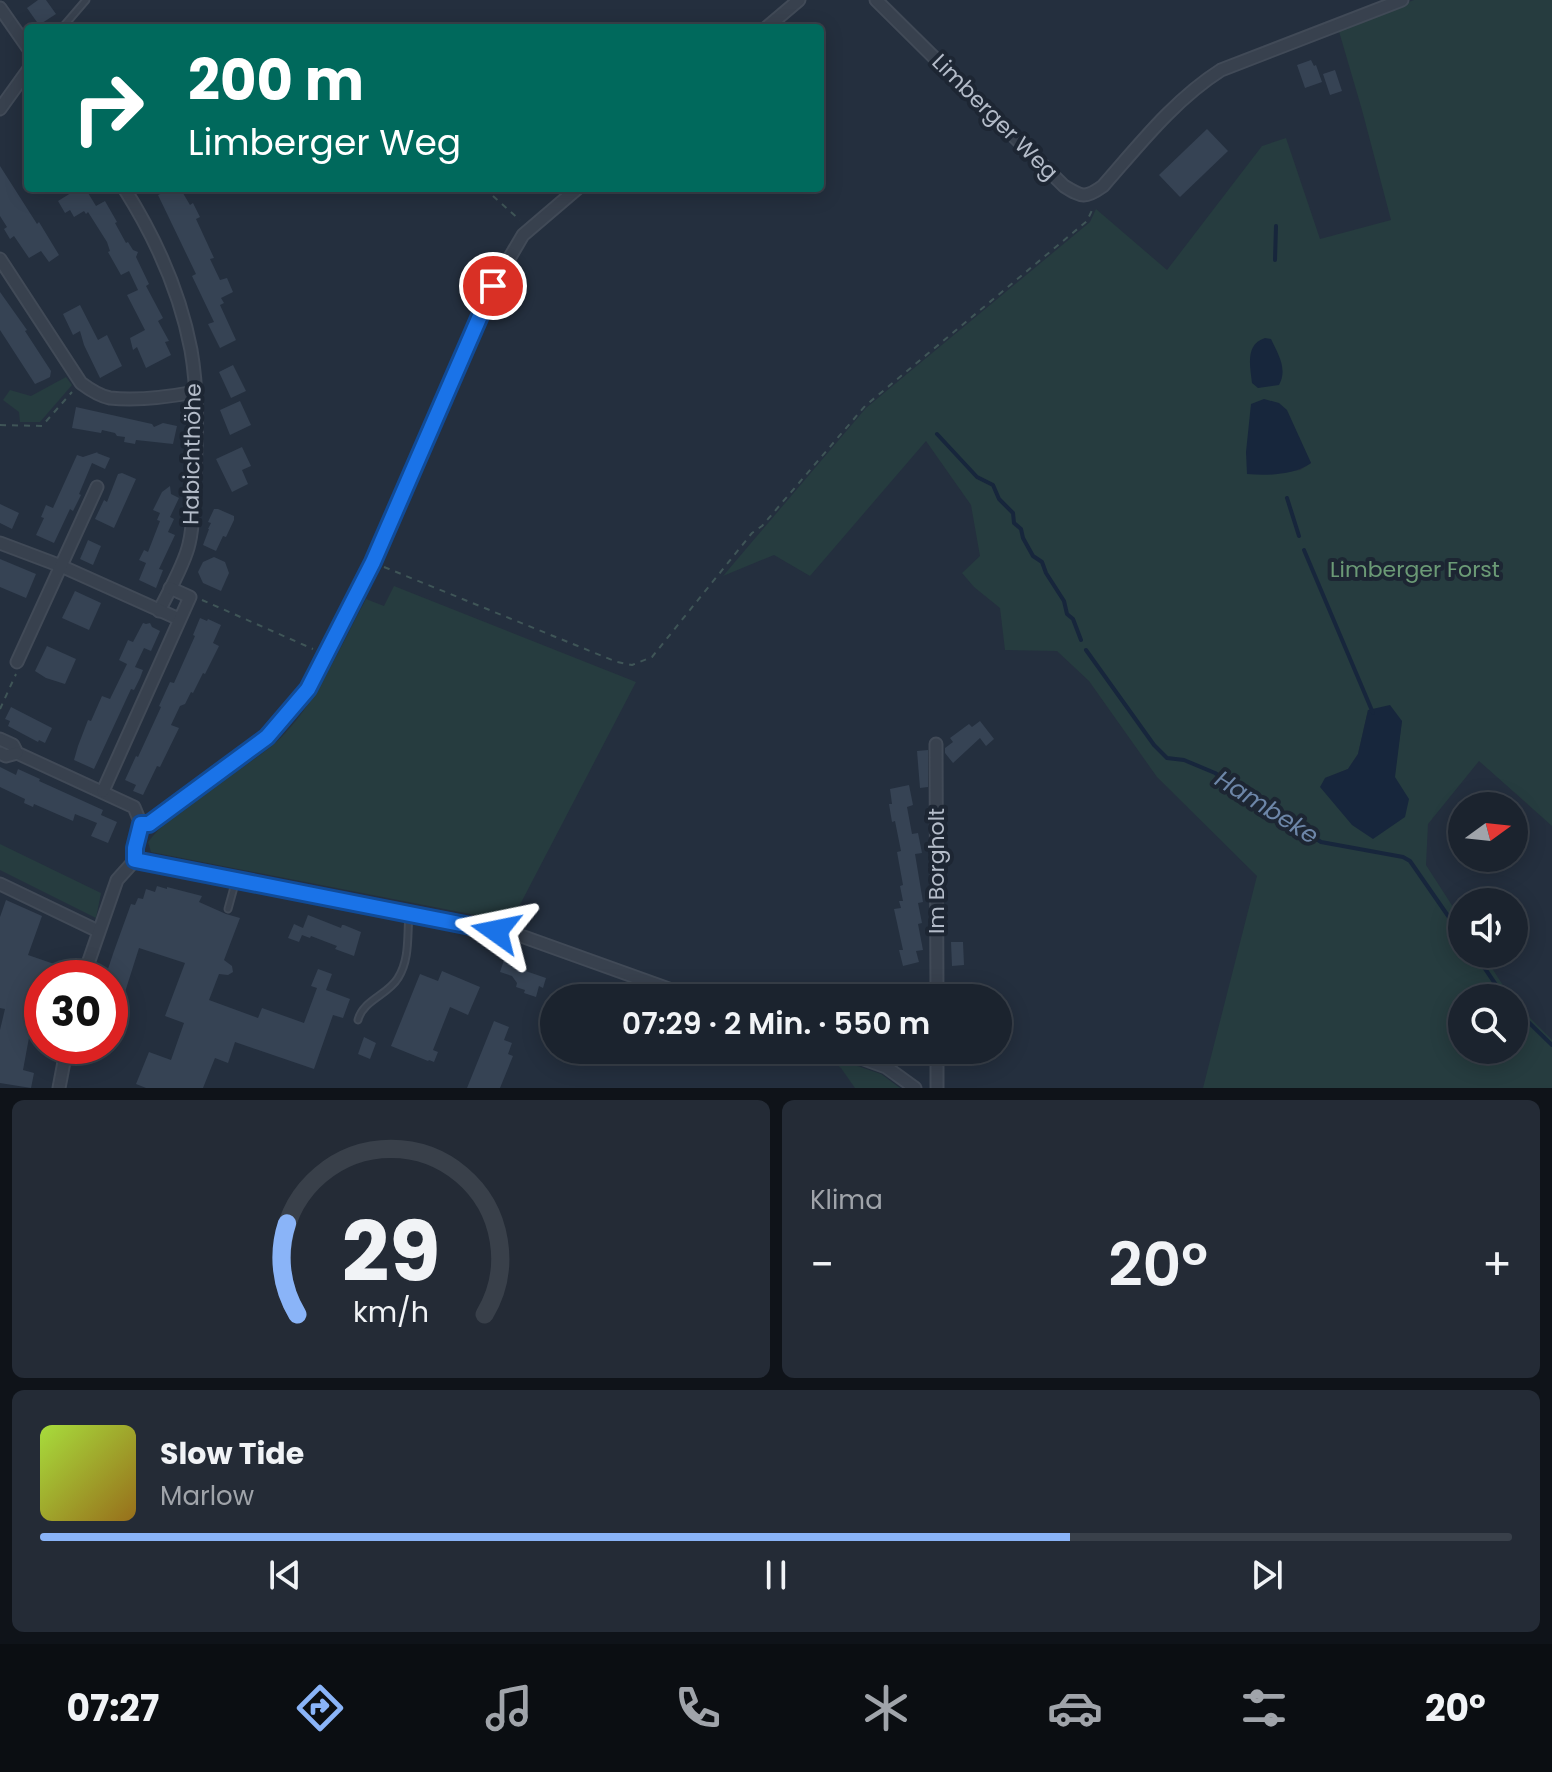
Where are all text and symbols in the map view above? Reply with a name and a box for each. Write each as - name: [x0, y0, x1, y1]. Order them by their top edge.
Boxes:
- text: 200 m: [188, 41, 364, 120]
- street label: Limberger Weg: [925, 47, 1065, 187]
- icon: right: [56, 56, 160, 160]
- text: Limberger Weg: [188, 117, 461, 168]
- pin: [459, 252, 527, 320]
- icon: arrive: [471, 264, 515, 308]
- street label: Habichthöhe: [175, 383, 209, 525]
- park label: Limberger Forst: [1330, 554, 1500, 585]
- water label: Hambeke: [1209, 762, 1325, 852]
- north arrow: [1448, 792, 1528, 872]
- map controls: [1448, 792, 1528, 1064]
- street label: Im Borgholt: [921, 808, 952, 934]
- button: sound: [1448, 888, 1528, 968]
- position arrow: [454, 889, 538, 973]
- speed limit sign: 30: [24, 960, 128, 1064]
- button: search: [1448, 984, 1528, 1064]
- text: 07:29 · 2 Min. · 550 m: [622, 1002, 930, 1045]
- text: Klima: [810, 1182, 883, 1218]
- text: 29: [342, 1194, 440, 1310]
- text: 20°: [1108, 1223, 1208, 1307]
- text: −: [810, 1234, 834, 1295]
- text: +: [1482, 1234, 1512, 1295]
- text: km/h: [353, 1292, 429, 1332]
- text: Slow Tide: [160, 1432, 304, 1475]
- text: Marlow: [160, 1478, 254, 1514]
- icon: previous: [263, 1553, 307, 1597]
- icon: pause: [754, 1553, 798, 1597]
- icon: next: [1245, 1553, 1289, 1597]
- icon: directions: [292, 1680, 348, 1736]
- icon: music: [481, 1680, 537, 1736]
- icon: phone: [670, 1680, 726, 1736]
- icon: climate: [858, 1680, 914, 1736]
- icon: car: [1047, 1680, 1103, 1736]
- icon: filters: [1236, 1680, 1292, 1736]
- text: 07:27: [66, 1683, 159, 1734]
- text: 20°: [1425, 1683, 1486, 1734]

